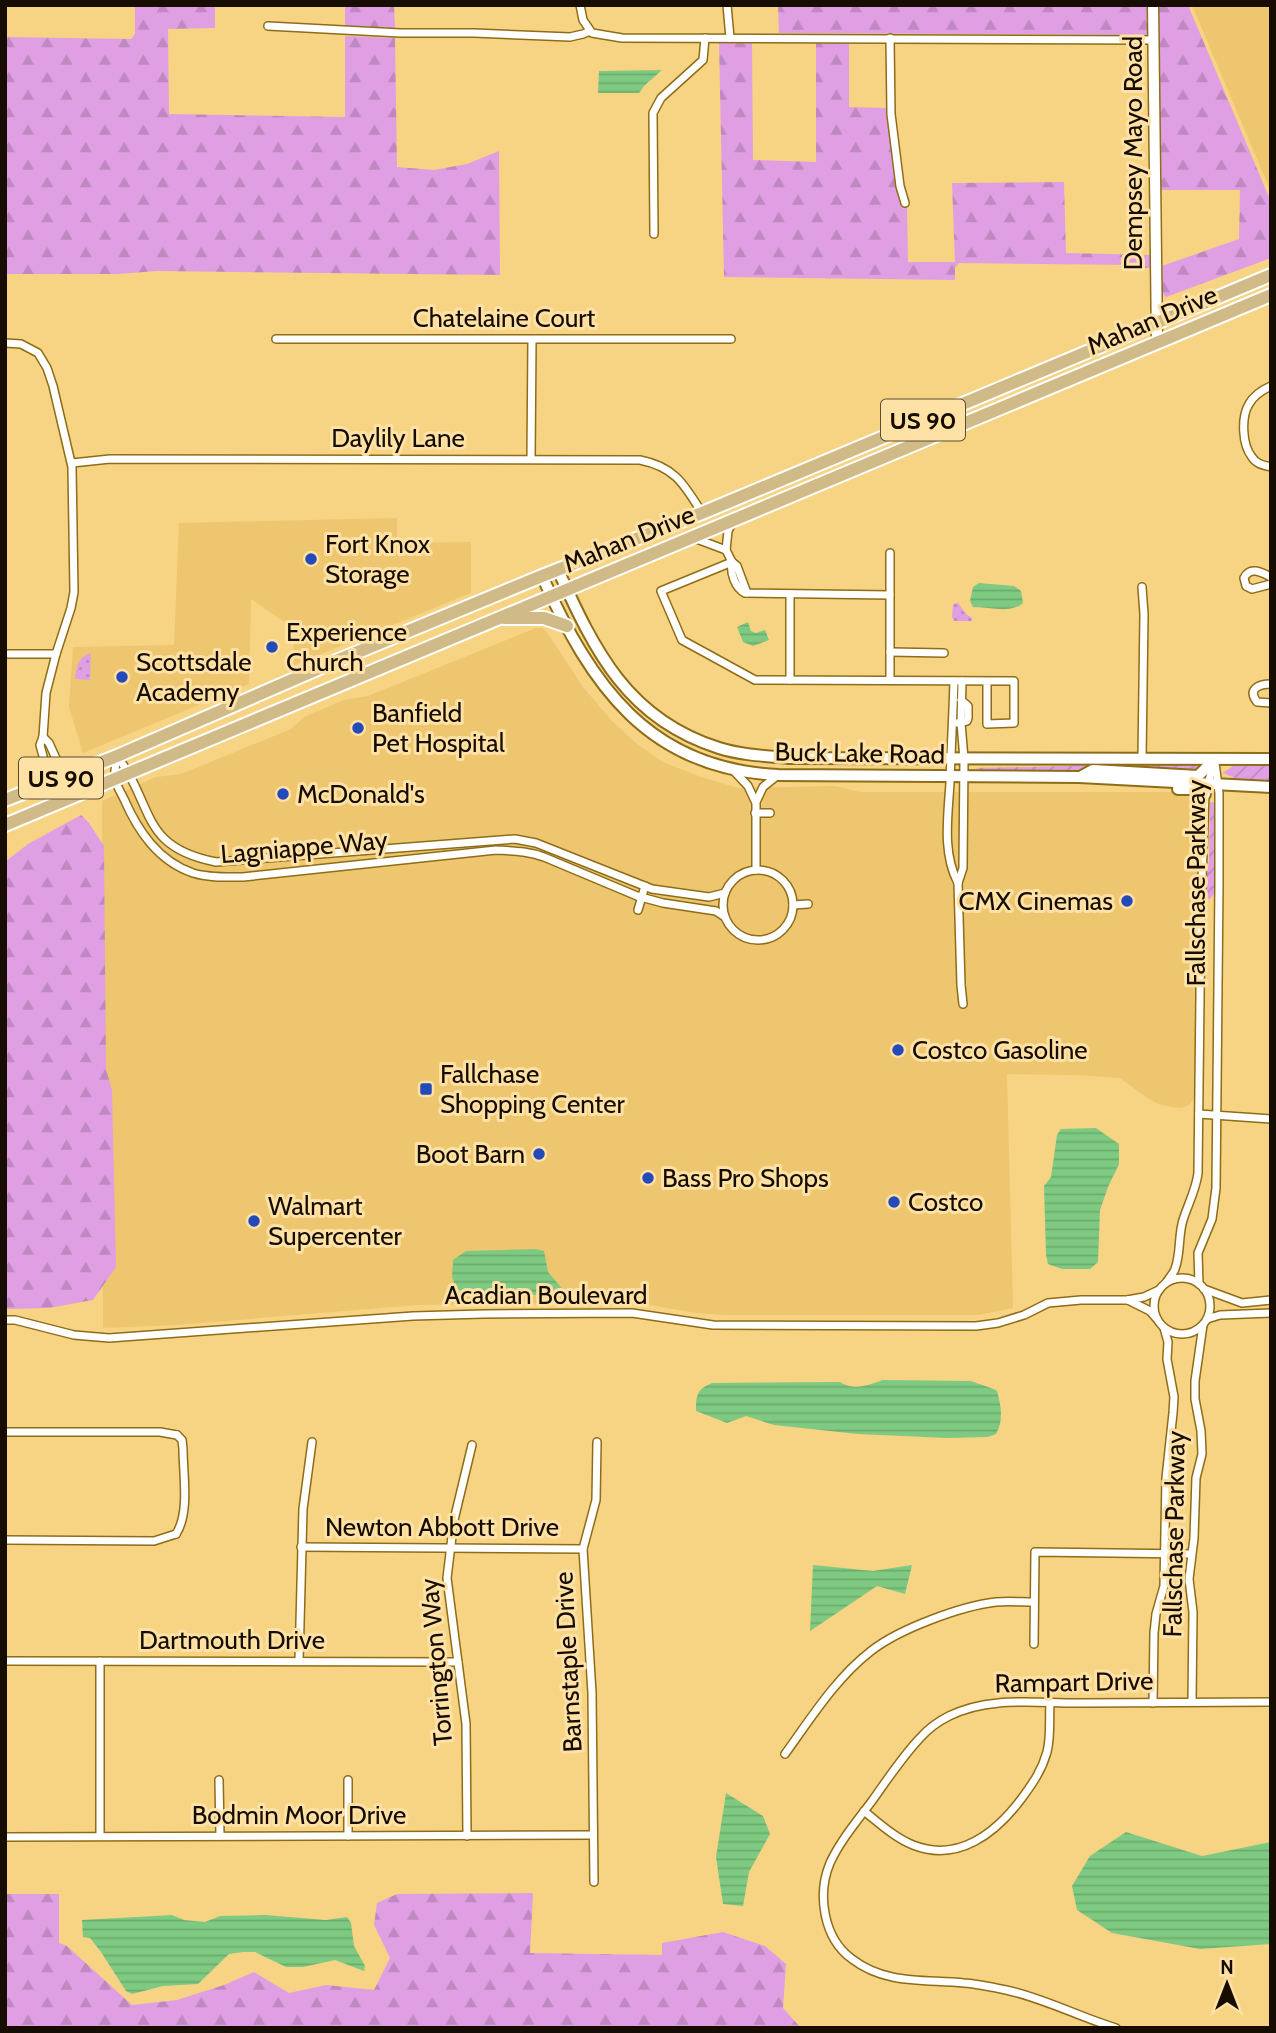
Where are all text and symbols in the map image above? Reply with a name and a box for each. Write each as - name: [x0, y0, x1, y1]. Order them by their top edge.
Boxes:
- street label: Dempsey Mayo Road: [1117, 36, 1149, 270]
- street label: Mahan Drive: [1082, 278, 1222, 362]
- street label: Chatelaine Court: [413, 302, 596, 334]
- road number: US 90: [881, 400, 965, 440]
- street label: Daylily Lane: [331, 422, 465, 454]
- street label: Mahan Drive: [559, 498, 699, 580]
- place label: Fort Knox Storage: [325, 528, 431, 590]
- marker: Fort Knox Storage: [303, 551, 319, 567]
- place label: Experience Church: [286, 616, 407, 678]
- marker: Experience Church: [264, 639, 280, 655]
- place label: Scottsdale Academy: [136, 646, 251, 708]
- marker: Scottsdale Academy: [114, 669, 130, 685]
- place label: Banfield Pet Hospital: [372, 697, 505, 759]
- marker: Banfield Pet Hospital: [350, 720, 366, 736]
- street label: Buck Lake Road: [774, 736, 946, 770]
- road number: US 90: [19, 758, 103, 798]
- place label: McDonald's: [297, 778, 425, 810]
- street label: Fallschase Parkway: [1180, 780, 1212, 986]
- marker: McDonald's: [275, 786, 291, 802]
- street label: Lagniappe Way: [219, 824, 389, 870]
- place label: CMX Cinemas: [958, 885, 1113, 917]
- marker: CMX Cinemas: [1119, 893, 1135, 909]
- place label: Costco Gasoline: [912, 1034, 1088, 1066]
- marker: Costco Gasoline: [890, 1042, 906, 1058]
- place label: Fallchase Shopping Center: [440, 1058, 625, 1120]
- marker: Fallchase Shopping Center: [418, 1081, 434, 1097]
- place label: Boot Barn: [416, 1138, 525, 1170]
- marker: Boot Barn: [531, 1146, 547, 1162]
- place label: Bass Pro Shops: [662, 1162, 829, 1194]
- marker: Bass Pro Shops: [640, 1170, 656, 1186]
- place label: Costco: [908, 1186, 983, 1218]
- place label: Walmart Supercenter: [268, 1190, 403, 1252]
- marker: Costco: [886, 1194, 902, 1210]
- marker: Walmart Supercenter: [246, 1213, 262, 1229]
- street label: Acadian Boulevard: [445, 1279, 647, 1311]
- street label: Fallschase Parkway: [1156, 1430, 1192, 1638]
- street label: Newton Abbott Drive: [325, 1511, 559, 1543]
- street label: Barnstaple Drive: [547, 1571, 589, 1753]
- street label: Torrington Way: [413, 1577, 459, 1747]
- street label: Dartmouth Drive: [139, 1624, 325, 1656]
- street label: Rampart Drive: [994, 1665, 1154, 1699]
- street label: Bodmin Moor Drive: [192, 1799, 406, 1831]
- north arrow: [1192, 1949, 1262, 2019]
- text: N: [1220, 1956, 1234, 1979]

